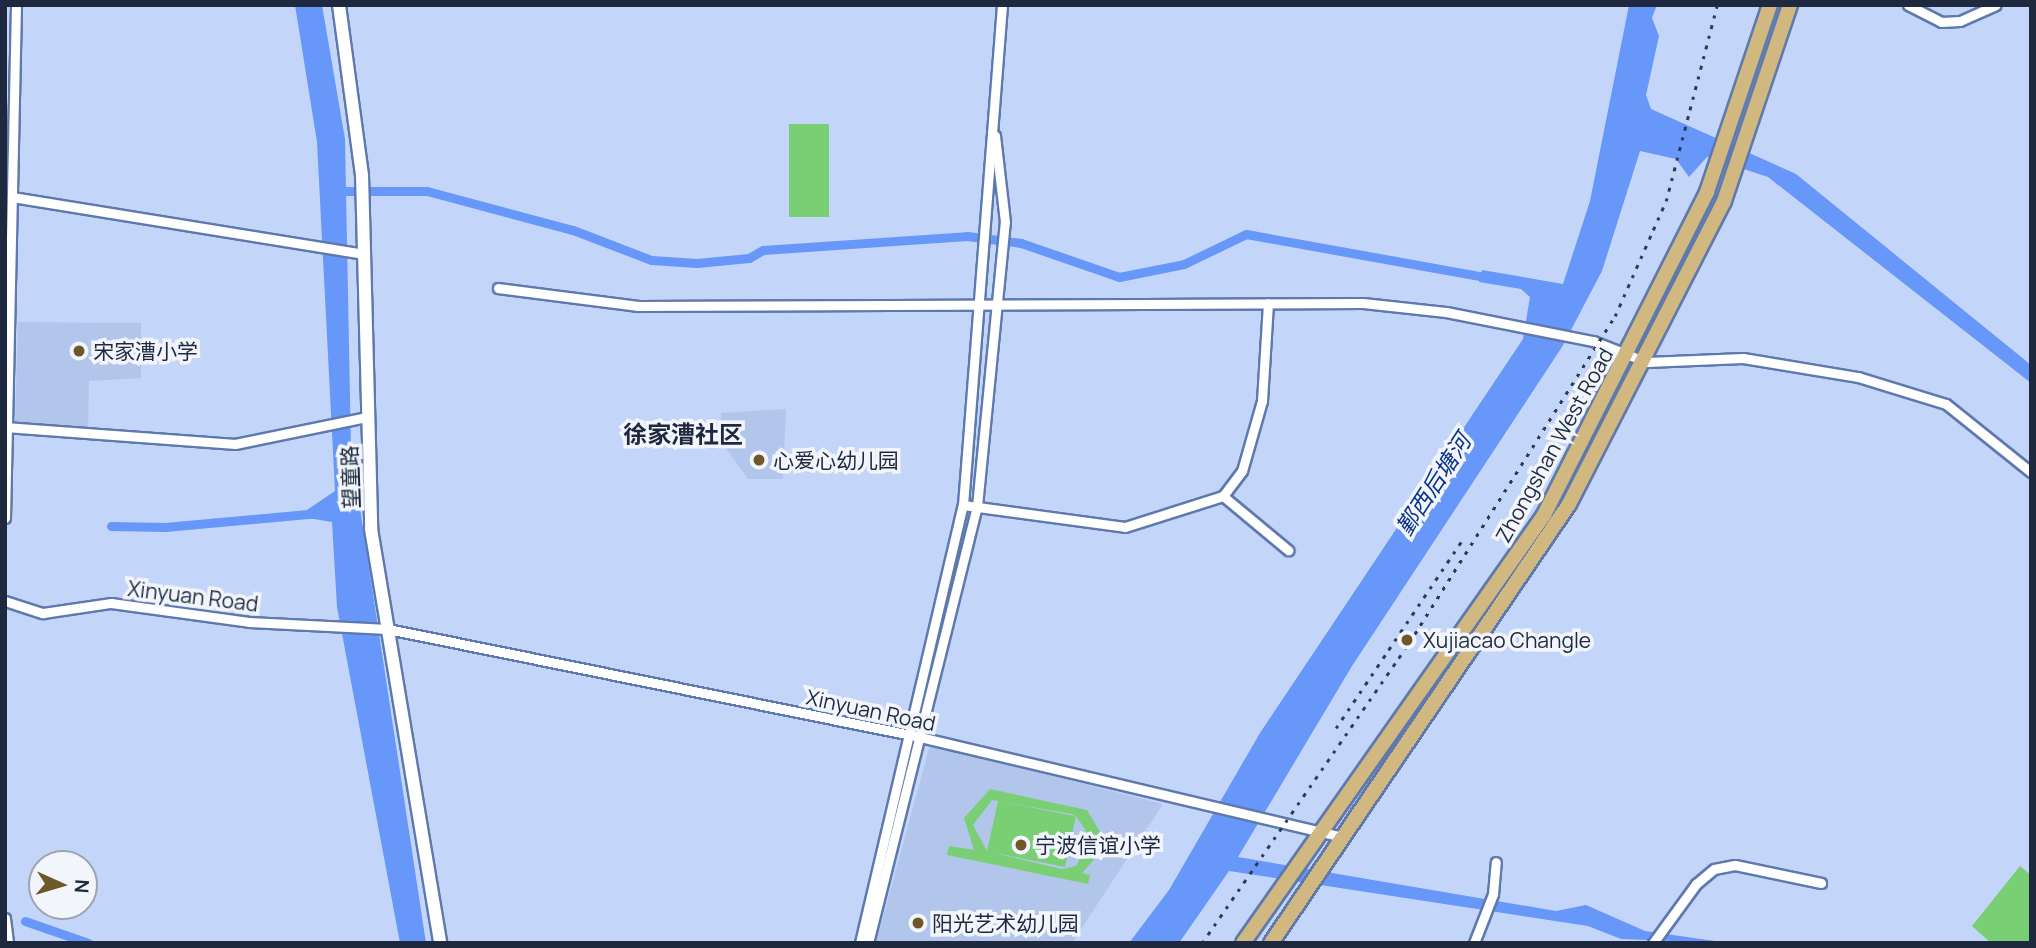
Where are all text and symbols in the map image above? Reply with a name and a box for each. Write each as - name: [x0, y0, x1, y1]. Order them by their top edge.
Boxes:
- place label: 宋家漕小学: [93, 338, 198, 364]
- marker: 宋家漕小学: [71, 343, 87, 359]
- street label: Zhongshan West Road: [1490, 343, 1618, 547]
- district label: 徐家漕社区: [623, 420, 743, 448]
- water label: 鄞西后塘河: [1390, 428, 1476, 540]
- street label: 望童路: [336, 445, 364, 509]
- place label: 心爱心幼儿园: [773, 447, 899, 473]
- marker: 心爱心幼儿园: [751, 452, 767, 468]
- street label: Xinyuan Road: [126, 575, 260, 617]
- place label: Xujiacao Changle: [1423, 627, 1591, 653]
- marker: Xujiacao Changle: [1397, 630, 1417, 650]
- street label: Xinyuan Road: [804, 684, 938, 736]
- place label: 宁波信谊小学: [1035, 832, 1161, 858]
- marker: 宁波信谊小学: [1013, 837, 1029, 853]
- north arrow: [28, 850, 98, 920]
- text: N: [69, 879, 95, 894]
- place label: 阳光艺术幼儿园: [932, 910, 1079, 936]
- marker: 阳光艺术幼儿园: [910, 915, 926, 931]

